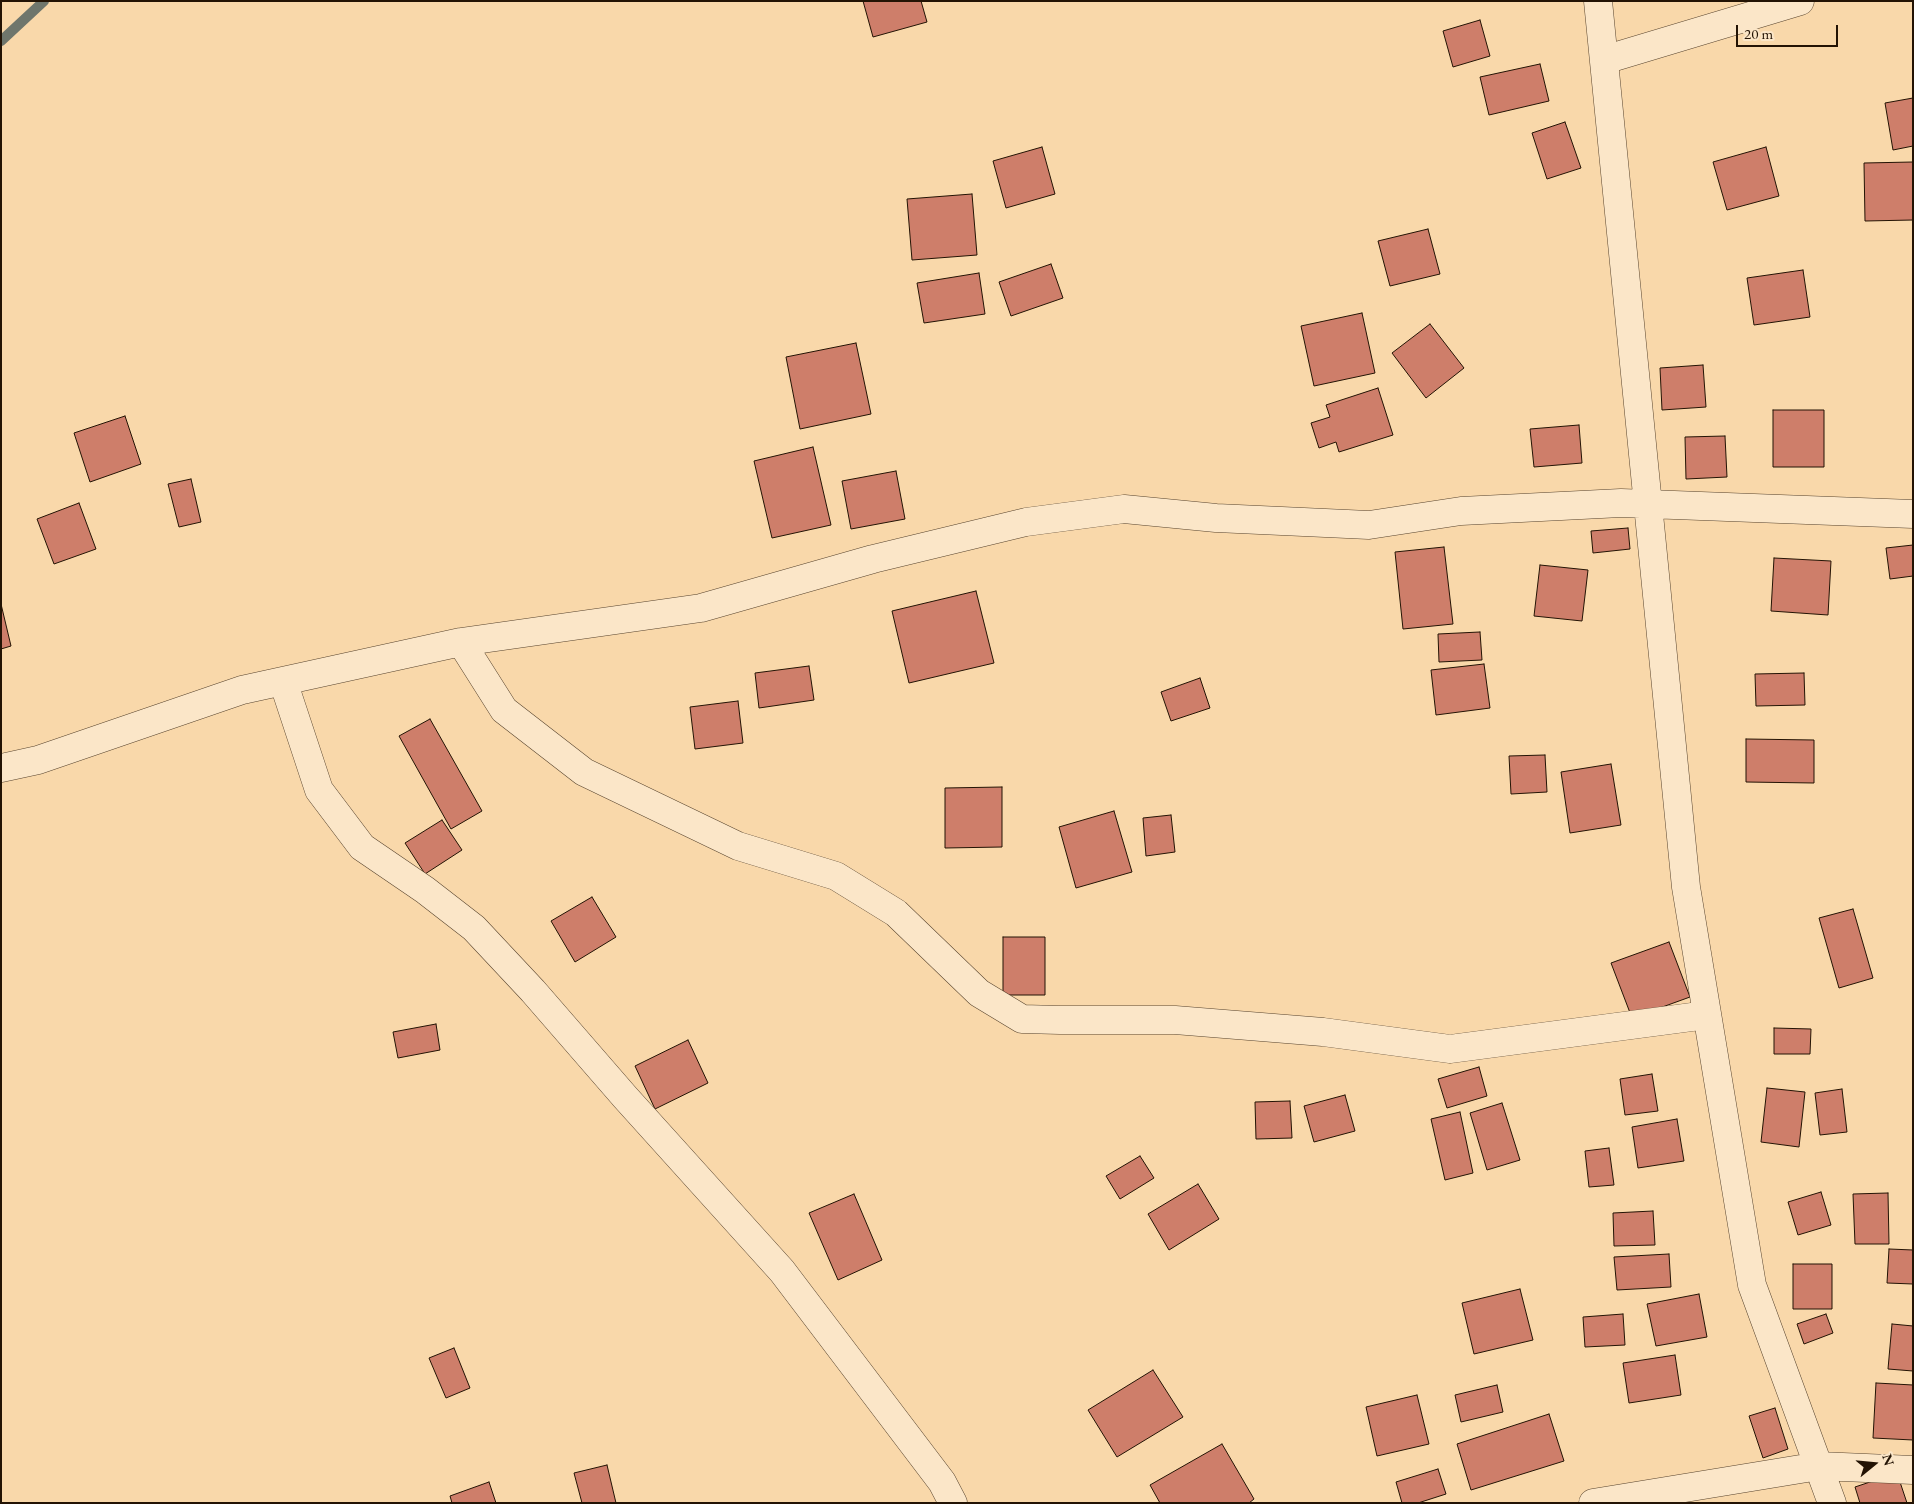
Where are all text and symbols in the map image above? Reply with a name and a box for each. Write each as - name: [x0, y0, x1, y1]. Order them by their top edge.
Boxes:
- scale bar: [1739, 15, 1842, 47]
- text: 20 m: [1744, 24, 1773, 43]
- north arrow: [1849, 1439, 1899, 1489]
- text: N: [1878, 1452, 1899, 1468]

